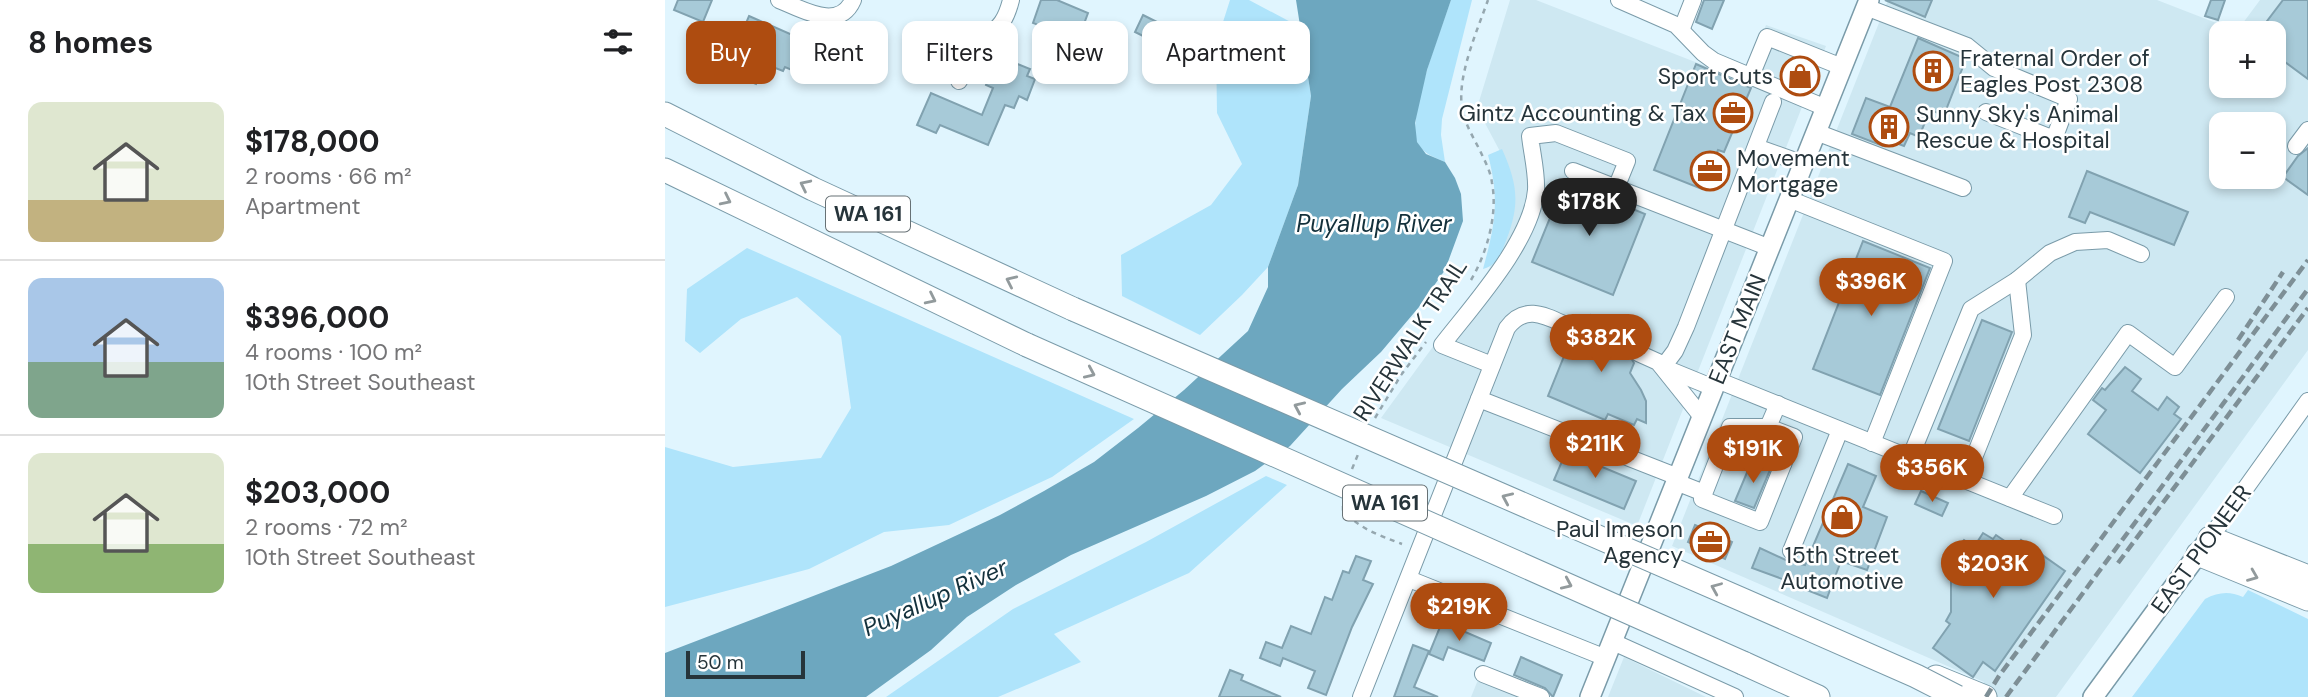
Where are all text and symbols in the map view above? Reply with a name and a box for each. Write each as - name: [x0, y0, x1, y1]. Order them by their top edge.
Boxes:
- chip: Buy: [686, 21, 776, 84]
- chip: Rent: [790, 21, 888, 84]
- chip: Filters: [902, 21, 1018, 84]
- chip: New: [1032, 21, 1128, 84]
- chip: Apartment: [1142, 21, 1310, 84]
- map controls: [2209, 21, 2286, 189]
- button: +: [2209, 21, 2286, 98]
- text: 8 homes: [28, 23, 153, 62]
- icon: filters: [599, 23, 637, 61]
- place label: Fraternal Order of Eagles Post 2308: [1960, 43, 2150, 99]
- building icon: Fraternal Order of Eagles Post 2308: [1912, 50, 1954, 92]
- shop icon: Sport Cuts: [1779, 55, 1821, 97]
- place label: Sport Cuts: [1658, 61, 1773, 91]
- office icon: Gintz Accounting & Tax: [1712, 92, 1754, 134]
- place label: Gintz Accounting & Tax: [1458, 98, 1706, 128]
- place label: Sunny Sky's Animal Rescue & Hospital: [1916, 99, 2119, 155]
- building icon: Sunny Sky's Animal Rescue & Hospital: [1868, 106, 1910, 148]
- button: −: [2209, 112, 2286, 189]
- text: $178,000: [245, 122, 380, 161]
- icon: home: [84, 130, 168, 214]
- place label: Movement Mortgage: [1737, 143, 1850, 199]
- office icon: Movement Mortgage: [1689, 150, 1731, 192]
- text: 2 rooms · 66 m²: [245, 161, 412, 191]
- pin: $178K: [1540, 178, 1638, 238]
- one-way arrow: [800, 179, 812, 193]
- text: $178K: [1557, 186, 1621, 216]
- text: Apartment: [245, 191, 360, 221]
- one-way arrow: [719, 192, 731, 206]
- road number: WA 161: [826, 196, 910, 232]
- water label: Puyallup River: [1296, 208, 1453, 239]
- street label: RIVERWALK TRAIL: [1346, 253, 1474, 427]
- pin: $396K: [1822, 258, 1920, 318]
- text: $396K: [1835, 266, 1907, 296]
- street label: EAST MAIN: [1701, 270, 1773, 388]
- one-way arrow: [1006, 275, 1018, 289]
- one-way arrow: [924, 291, 936, 305]
- text: $396,000: [245, 298, 389, 337]
- icon: home: [84, 306, 168, 390]
- pin: $382K: [1552, 314, 1650, 374]
- text: $382K: [1566, 322, 1636, 352]
- text: 4 rooms · 100 m²: [245, 337, 422, 367]
- one-way arrow: [1083, 365, 1095, 379]
- text: 10th Street Southeast: [245, 367, 476, 397]
- one-way arrow: [1293, 401, 1306, 415]
- pin: $211K: [1546, 420, 1644, 480]
- pin: $191K: [1704, 426, 1802, 485]
- text: $211K: [1566, 428, 1624, 458]
- text: $191K: [1723, 433, 1783, 463]
- pin: $356K: [1883, 444, 1981, 504]
- text: $356K: [1896, 452, 1968, 482]
- text: $203,000: [245, 473, 390, 512]
- street label: EAST PIONEER: [2144, 479, 2258, 619]
- icon: home: [84, 481, 168, 565]
- road number: WA 161: [1343, 486, 1427, 520]
- one-way arrow: [1502, 492, 1514, 506]
- shop icon: 15th Street Automotive: [1821, 496, 1863, 538]
- text: 2 rooms · 72 m²: [245, 512, 408, 542]
- place label: Paul Imeson Agency: [1556, 514, 1683, 570]
- office icon: Paul Imeson Agency: [1689, 521, 1731, 563]
- place label: 15th Street Automotive: [1780, 540, 1904, 596]
- pin: $203K: [1944, 540, 2042, 600]
- text: 10th Street Southeast: [245, 542, 476, 572]
- text: $203K: [1957, 548, 2029, 578]
- water label: Puyallup River: [858, 551, 1013, 643]
- one-way arrow: [2245, 568, 2258, 582]
- one-way arrow: [1559, 576, 1572, 590]
- one-way arrow: [1711, 582, 1723, 596]
- pin: $219K: [1410, 584, 1508, 643]
- text: $219K: [1426, 591, 1492, 621]
- scale bar: [686, 648, 805, 680]
- text: 50 m: [697, 650, 744, 675]

